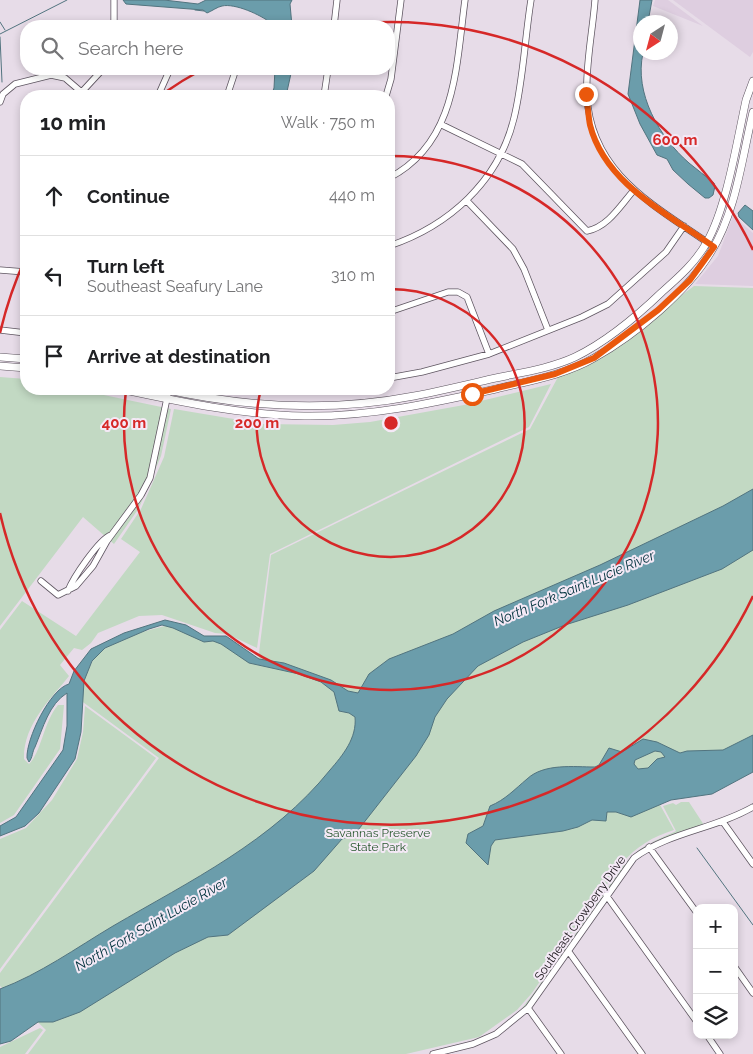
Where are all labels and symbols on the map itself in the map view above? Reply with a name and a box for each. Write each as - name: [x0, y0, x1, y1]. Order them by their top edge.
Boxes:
- north arrow: [633, 15, 678, 60]
- route end: [575, 83, 598, 106]
- text: 600 m: [652, 131, 698, 149]
- route start: [461, 383, 484, 406]
- text: 400 m: [102, 414, 146, 432]
- text: 200 m: [235, 414, 279, 432]
- centre of rings: [382, 414, 400, 432]
- water label: North Fork Saint Lucie River: [491, 546, 658, 629]
- park label: Savannas Preserve State Park: [326, 826, 430, 854]
- street label: Southeast Crowberry Drive: [532, 853, 628, 983]
- water label: North Fork Saint Lucie River: [72, 873, 231, 974]

